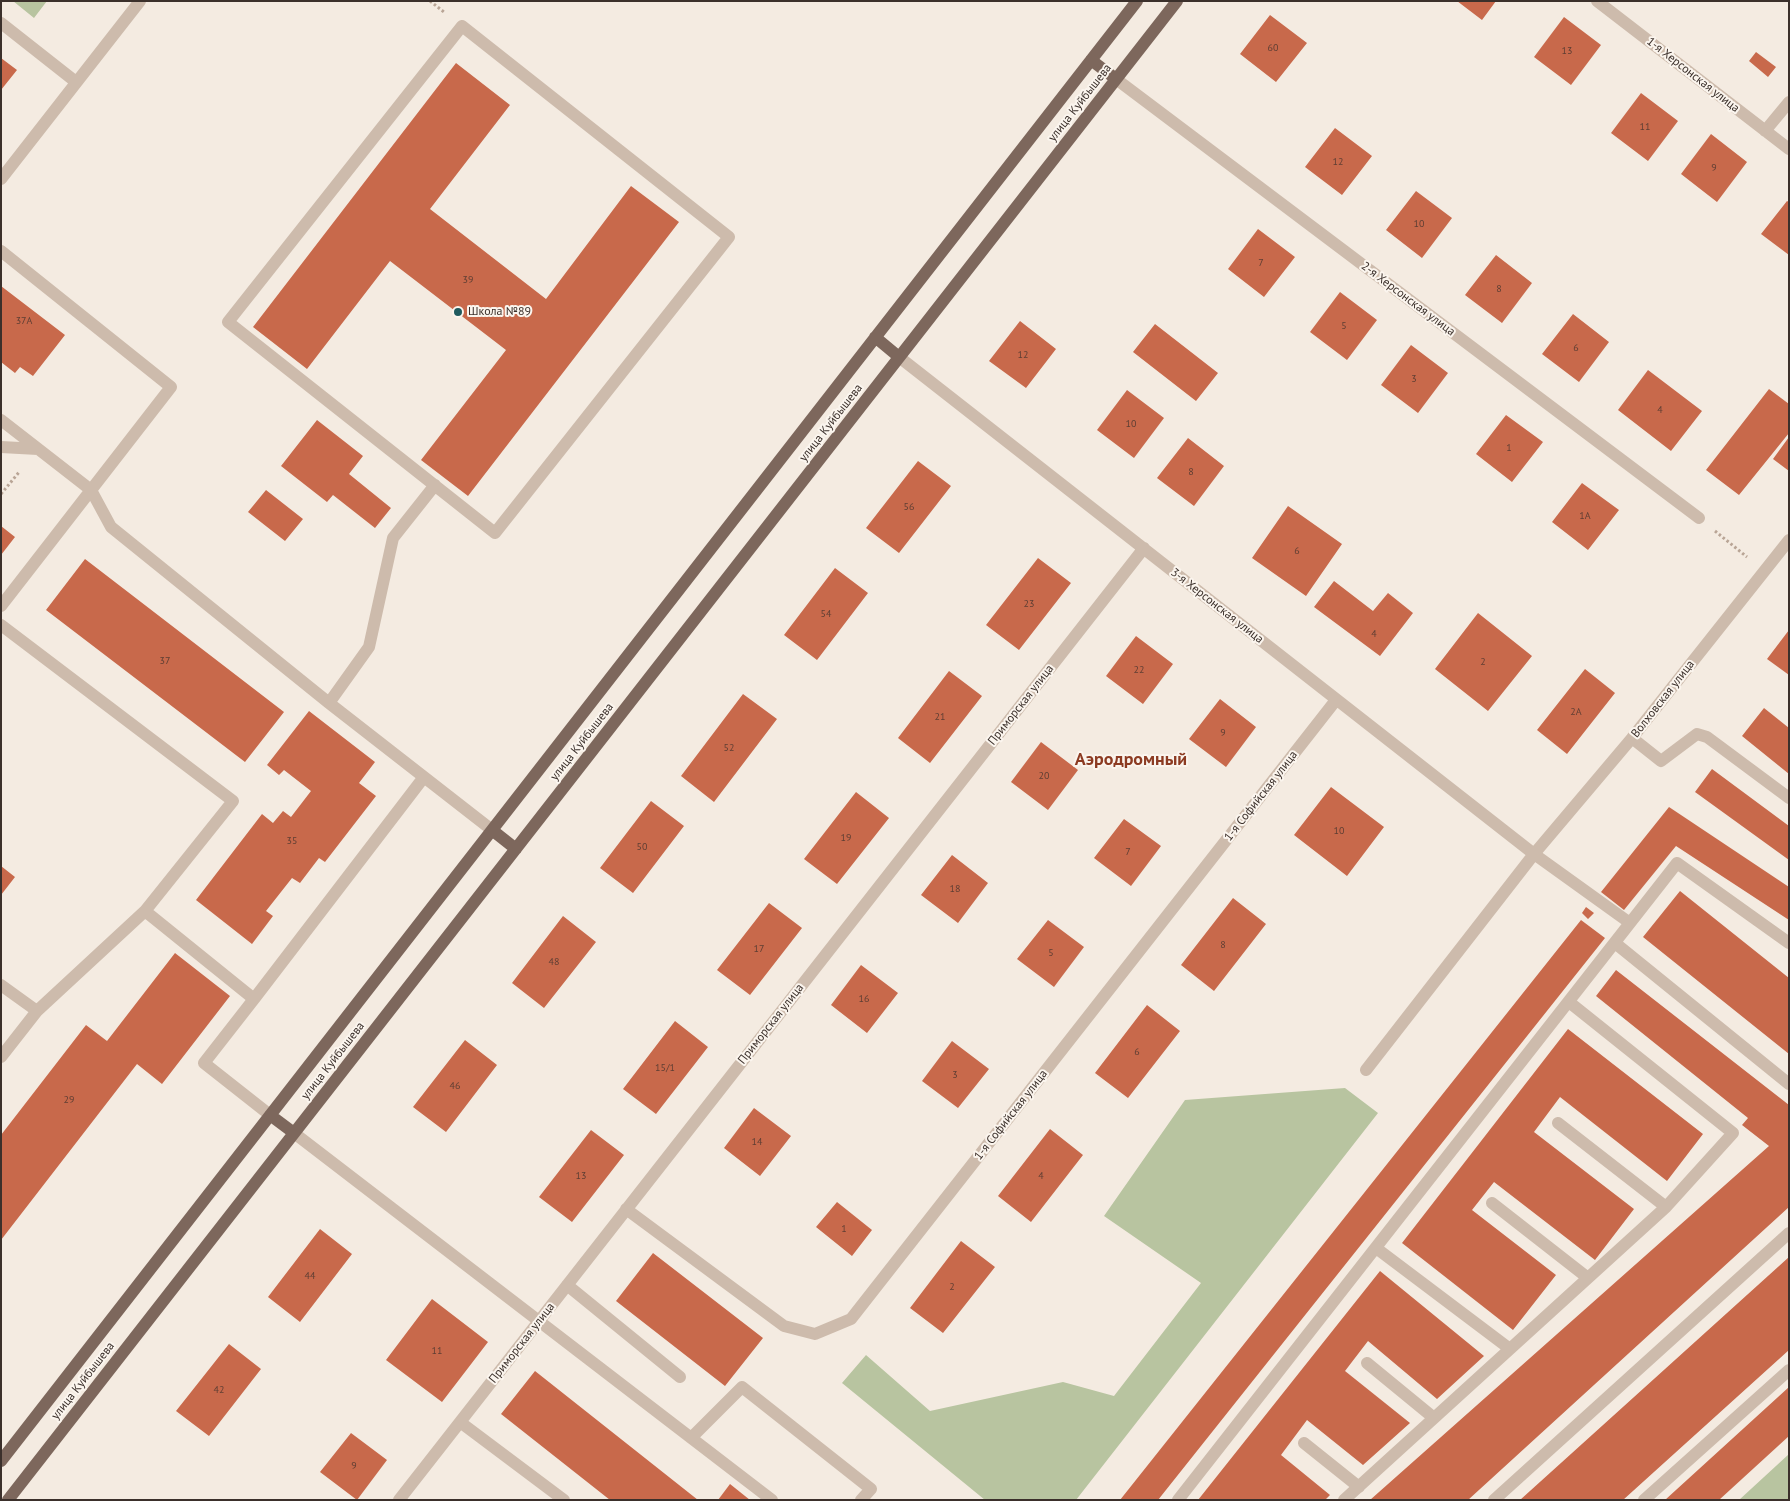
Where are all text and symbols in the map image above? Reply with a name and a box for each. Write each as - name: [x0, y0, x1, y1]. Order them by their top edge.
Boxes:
- street label: 1-я Херсонская улица: [1644, 34, 1742, 116]
- house number: 60: [1268, 42, 1278, 54]
- house number: 13: [1562, 45, 1572, 57]
- street label: улица Куйбышева: [1045, 61, 1115, 145]
- house number: 11: [1640, 121, 1650, 133]
- house number: 12: [1333, 156, 1343, 168]
- house number: 9: [1711, 162, 1717, 174]
- house number: 10: [1414, 218, 1424, 230]
- house number: 7: [1258, 257, 1264, 269]
- street label: 2-я Херсонская улица: [1358, 259, 1458, 339]
- house number: 39: [463, 274, 473, 286]
- house number: 8: [1496, 283, 1502, 295]
- place label: Школа №89: [468, 305, 531, 319]
- marker: Школа №89: [452, 306, 464, 318]
- house number: 37А: [16, 315, 32, 327]
- house number: 5: [1341, 320, 1347, 332]
- house number: 6: [1573, 342, 1579, 354]
- house number: 12: [1018, 349, 1028, 361]
- house number: 3: [1411, 373, 1417, 385]
- street label: улица Куйбышева: [796, 381, 866, 465]
- house number: 4: [1657, 404, 1663, 416]
- house number: 10: [1126, 418, 1136, 430]
- house number: 1: [1506, 442, 1512, 454]
- house number: 8: [1188, 466, 1194, 478]
- house number: 56: [904, 501, 914, 513]
- house number: 1А: [1579, 510, 1591, 522]
- house number: 6: [1294, 545, 1300, 557]
- street label: 3-я Херсонская улица: [1168, 565, 1266, 647]
- house number: 23: [1024, 598, 1034, 610]
- house number: 54: [821, 608, 831, 620]
- house number: 4: [1371, 628, 1377, 640]
- house number: 37: [160, 655, 170, 667]
- house number: 2: [1480, 656, 1486, 668]
- street label: Волховская улица: [1628, 657, 1698, 741]
- street label: Приморская улица: [985, 662, 1057, 748]
- house number: 22: [1134, 664, 1144, 676]
- street label: улица Куйбышева: [547, 700, 617, 784]
- house number: 2А: [1570, 706, 1582, 718]
- house number: 21: [935, 711, 945, 723]
- house number: 9: [1220, 727, 1226, 739]
- house number: 52: [724, 742, 734, 754]
- street label: 1-я Софийская улица: [1221, 748, 1301, 844]
- district label: Аэродромный: [1075, 749, 1187, 771]
- house number: 20: [1039, 770, 1049, 782]
- house number: 10: [1334, 825, 1344, 837]
- house number: 19: [841, 832, 851, 844]
- house number: 35: [287, 835, 297, 847]
- house number: 50: [637, 841, 647, 853]
- house number: 7: [1125, 846, 1131, 858]
- house number: 18: [950, 883, 960, 895]
- house number: 8: [1220, 939, 1226, 951]
- house number: 17: [754, 943, 764, 955]
- house number: 5: [1048, 947, 1054, 959]
- house number: 48: [549, 956, 559, 968]
- street label: Приморская улица: [735, 981, 807, 1067]
- house number: 16: [859, 993, 869, 1005]
- street label: улица Куйбышева: [298, 1019, 368, 1103]
- house number: 6: [1134, 1046, 1140, 1058]
- house number: 15/1: [655, 1062, 675, 1074]
- street label: 1-я Софийская улица: [971, 1067, 1051, 1163]
- house number: 3: [952, 1069, 958, 1081]
- house number: 46: [450, 1080, 460, 1092]
- house number: 29: [64, 1094, 74, 1106]
- house number: 14: [752, 1136, 762, 1148]
- house number: 13: [576, 1170, 586, 1182]
- house number: 4: [1038, 1170, 1044, 1182]
- house number: 1: [841, 1223, 847, 1235]
- house number: 44: [305, 1270, 315, 1282]
- house number: 2: [949, 1281, 955, 1293]
- street label: Приморская улица: [486, 1300, 558, 1386]
- street label: улица Куйбышева: [48, 1339, 118, 1423]
- house number: 11: [432, 1345, 442, 1357]
- house number: 42: [214, 1384, 224, 1396]
- house number: 9: [351, 1460, 357, 1472]

